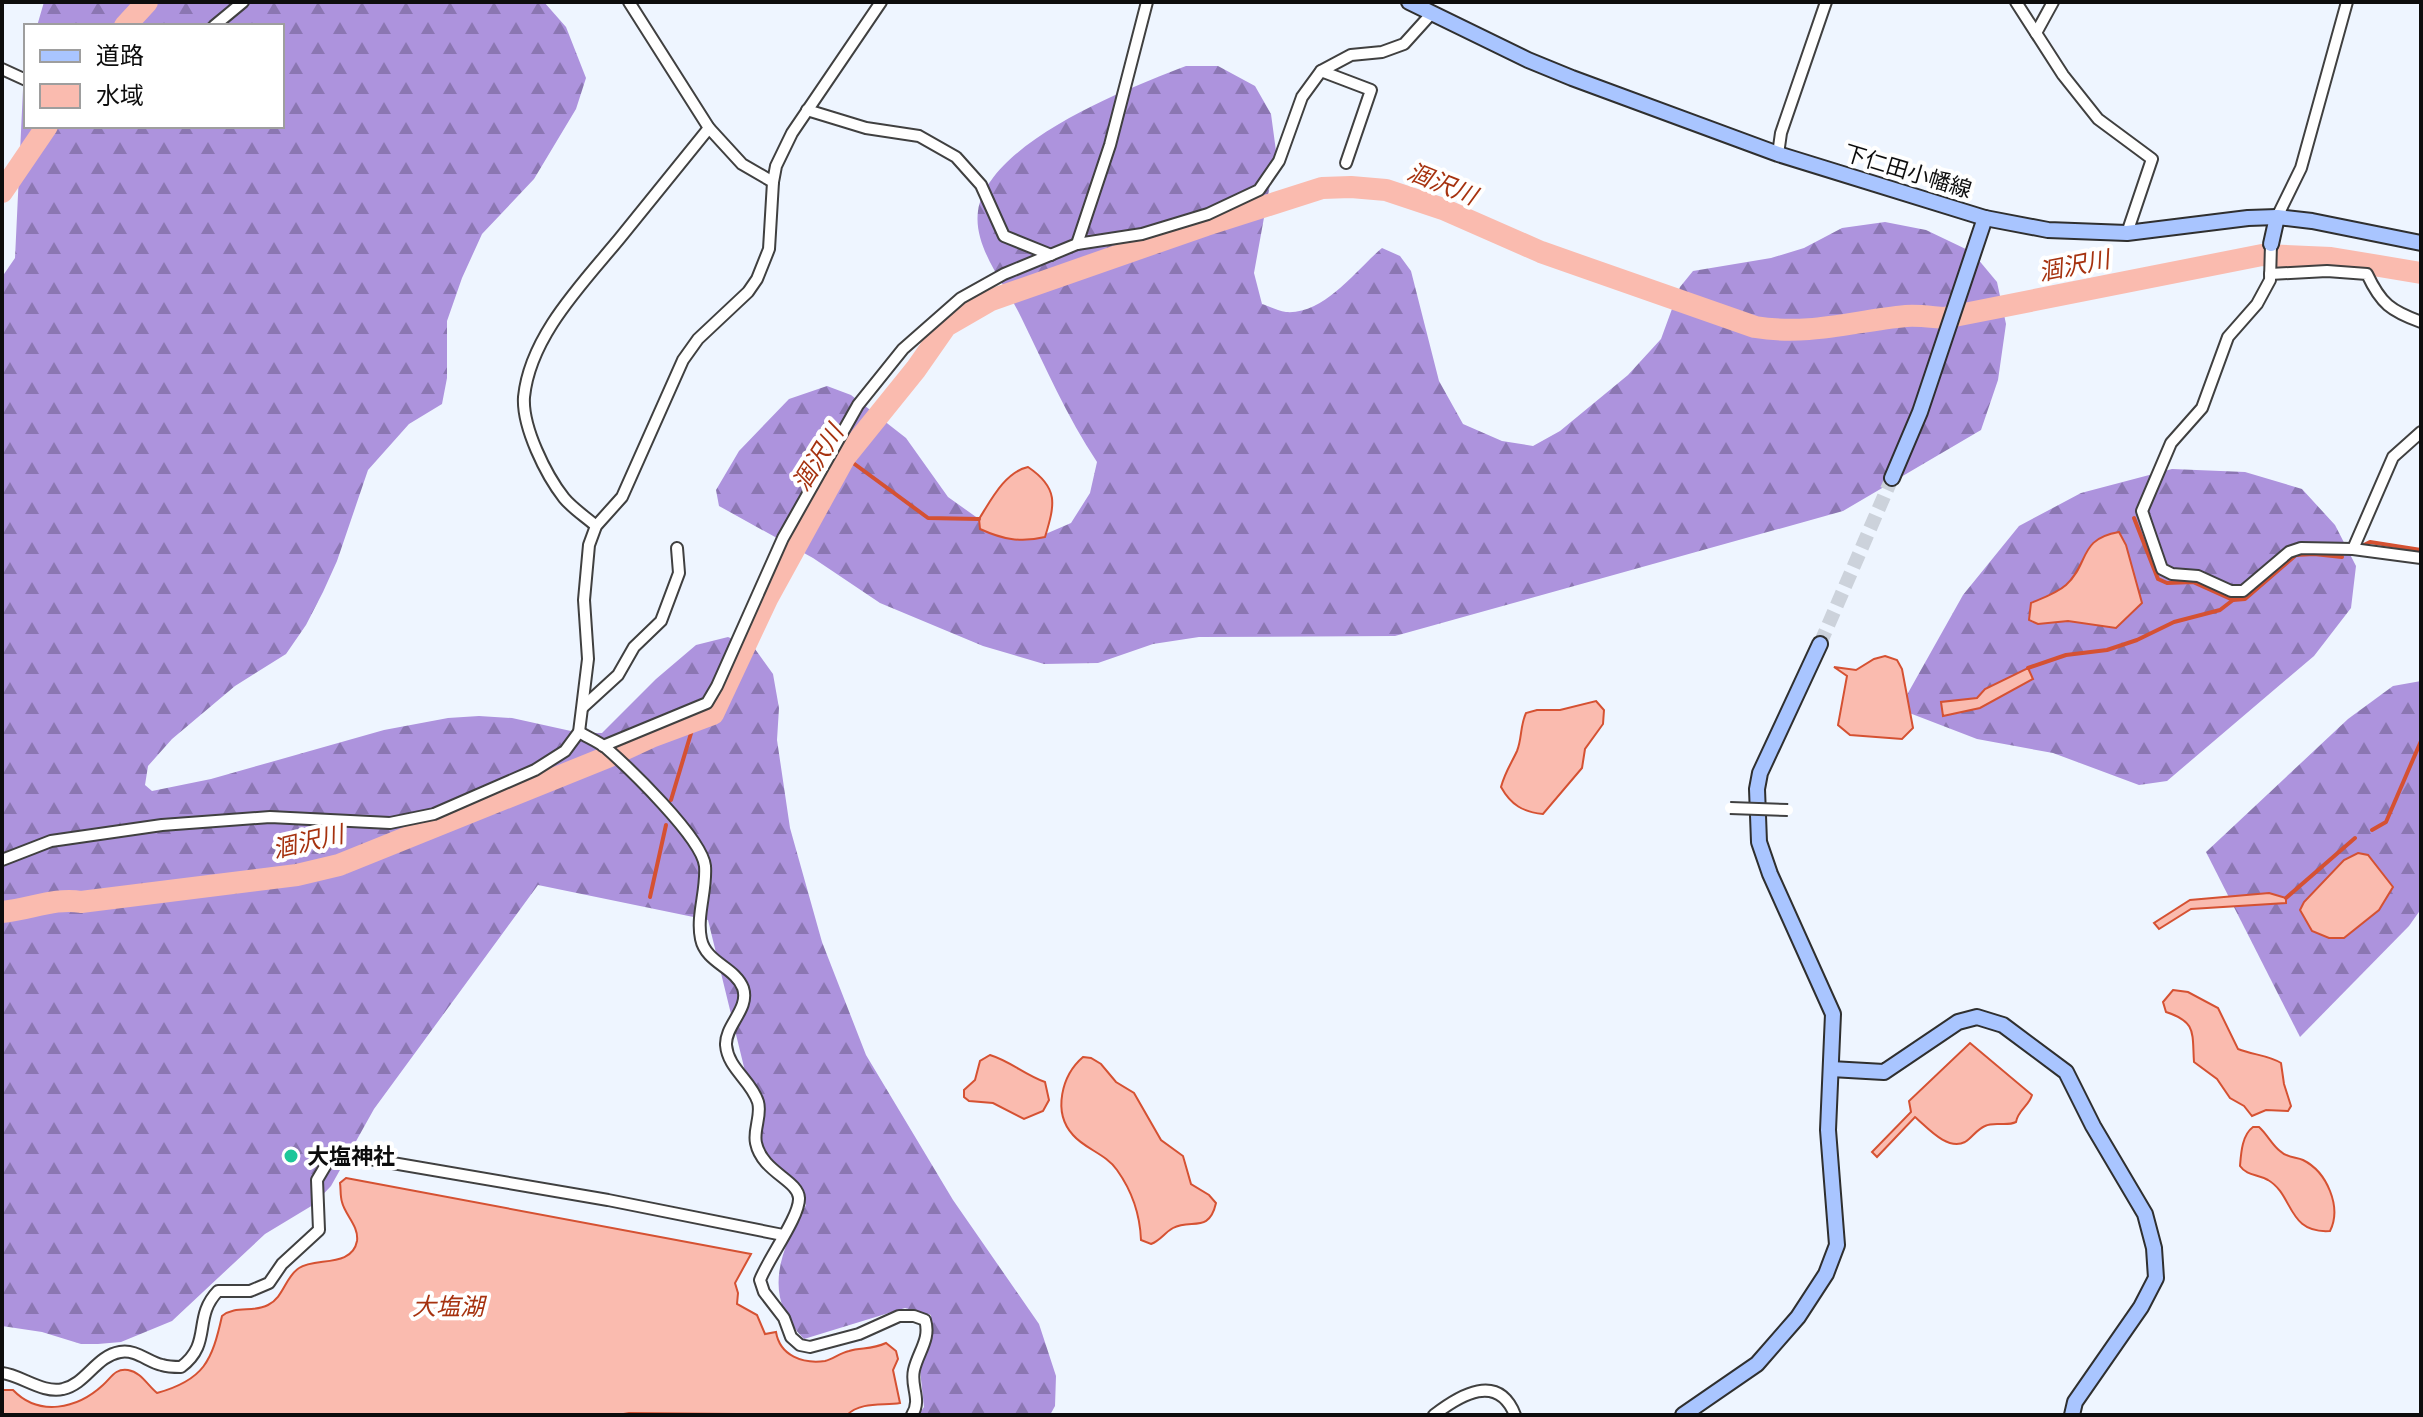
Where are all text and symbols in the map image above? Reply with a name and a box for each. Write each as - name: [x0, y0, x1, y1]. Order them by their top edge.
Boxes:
- legend: [24, 24, 284, 128]
- text: 道路: [96, 36, 144, 71]
- text: 水域: [96, 76, 144, 111]
- street label: 下仁田小幡線: [1841, 134, 1976, 204]
- water label: 涸沢川: [1403, 152, 1486, 213]
- water label: 涸沢川: [2035, 239, 2115, 288]
- water label: 涸沢川: [782, 414, 851, 496]
- water label: 涸沢川: [268, 814, 349, 865]
- place label: 大塩神社: [307, 1138, 395, 1170]
- marker: 大塩神社: [282, 1147, 300, 1165]
- water label: 大塩湖: [412, 1287, 488, 1322]

